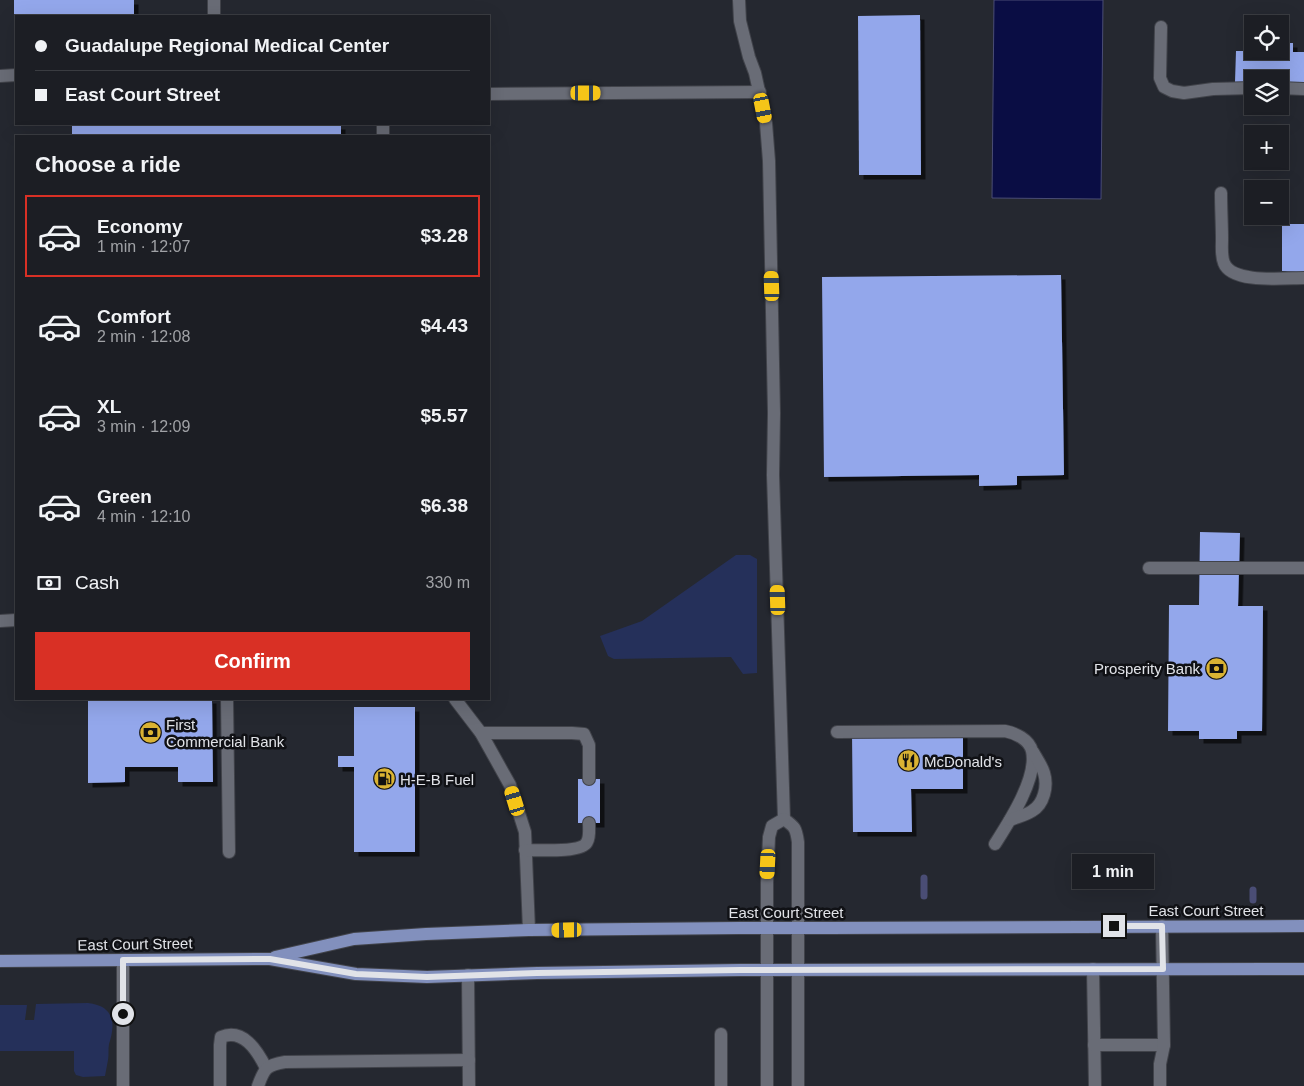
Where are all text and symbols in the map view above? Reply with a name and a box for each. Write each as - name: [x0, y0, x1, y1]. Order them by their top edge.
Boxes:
- map controls: [1244, 15, 1289, 225]
- button: locate: [1244, 15, 1289, 60]
- text: Guadalupe Regional Medical Center: [65, 35, 389, 56]
- button: layers: [1244, 70, 1289, 115]
- text: East Court Street: [65, 84, 220, 105]
- car: [571, 86, 601, 101]
- car: [752, 92, 773, 124]
- button: +: [1244, 125, 1289, 170]
- text: Choose a ride: [35, 152, 180, 177]
- button: −: [1244, 180, 1289, 225]
- icon: car: [37, 214, 82, 259]
- text: Economy: [97, 216, 183, 237]
- text: $3.28: [420, 225, 468, 246]
- text: 1 min · 12:07: [97, 238, 190, 255]
- car: [763, 271, 780, 301]
- icon: car: [37, 304, 82, 349]
- text: Comfort: [97, 306, 171, 327]
- text: $4.43: [420, 315, 468, 336]
- text: 2 min · 12:08: [97, 328, 190, 345]
- icon: car: [37, 394, 82, 439]
- text: XL: [97, 396, 121, 417]
- text: $5.57: [420, 405, 468, 426]
- text: 3 min · 12:09: [97, 418, 190, 435]
- icon: car: [37, 484, 82, 529]
- text: Green: [97, 486, 152, 507]
- text: $6.38: [420, 495, 468, 516]
- text: 4 min · 12:10: [97, 508, 190, 525]
- icon: cash: [35, 569, 63, 597]
- text: Cash: [75, 572, 119, 593]
- text: 330 m: [426, 574, 470, 591]
- car: [769, 585, 786, 615]
- button: Confirm: [35, 632, 470, 690]
- bank icon: Prosperity Bank: [1204, 656, 1228, 680]
- place label: Prosperity Bank: [1094, 660, 1200, 677]
- place label: First Commercial Bank: [166, 716, 285, 750]
- bank icon: First Commercial Bank: [138, 721, 162, 745]
- restaurant icon: McDonald's: [896, 749, 920, 773]
- place label: McDonald's: [924, 753, 1002, 770]
- fuel station icon: H-E-B Fuel: [372, 767, 396, 791]
- place label: H-E-B Fuel: [400, 771, 474, 788]
- car: [503, 784, 526, 818]
- car: [759, 849, 776, 879]
- callout: 1 min: [1073, 854, 1155, 888]
- text: 1 min: [1092, 863, 1134, 880]
- street label: East Court Street: [1148, 902, 1264, 919]
- street label: East Court Street: [728, 904, 844, 921]
- route end: [1103, 915, 1125, 937]
- car: [551, 922, 582, 938]
- street label: East Court Street: [77, 934, 193, 954]
- route start: [112, 1003, 134, 1025]

